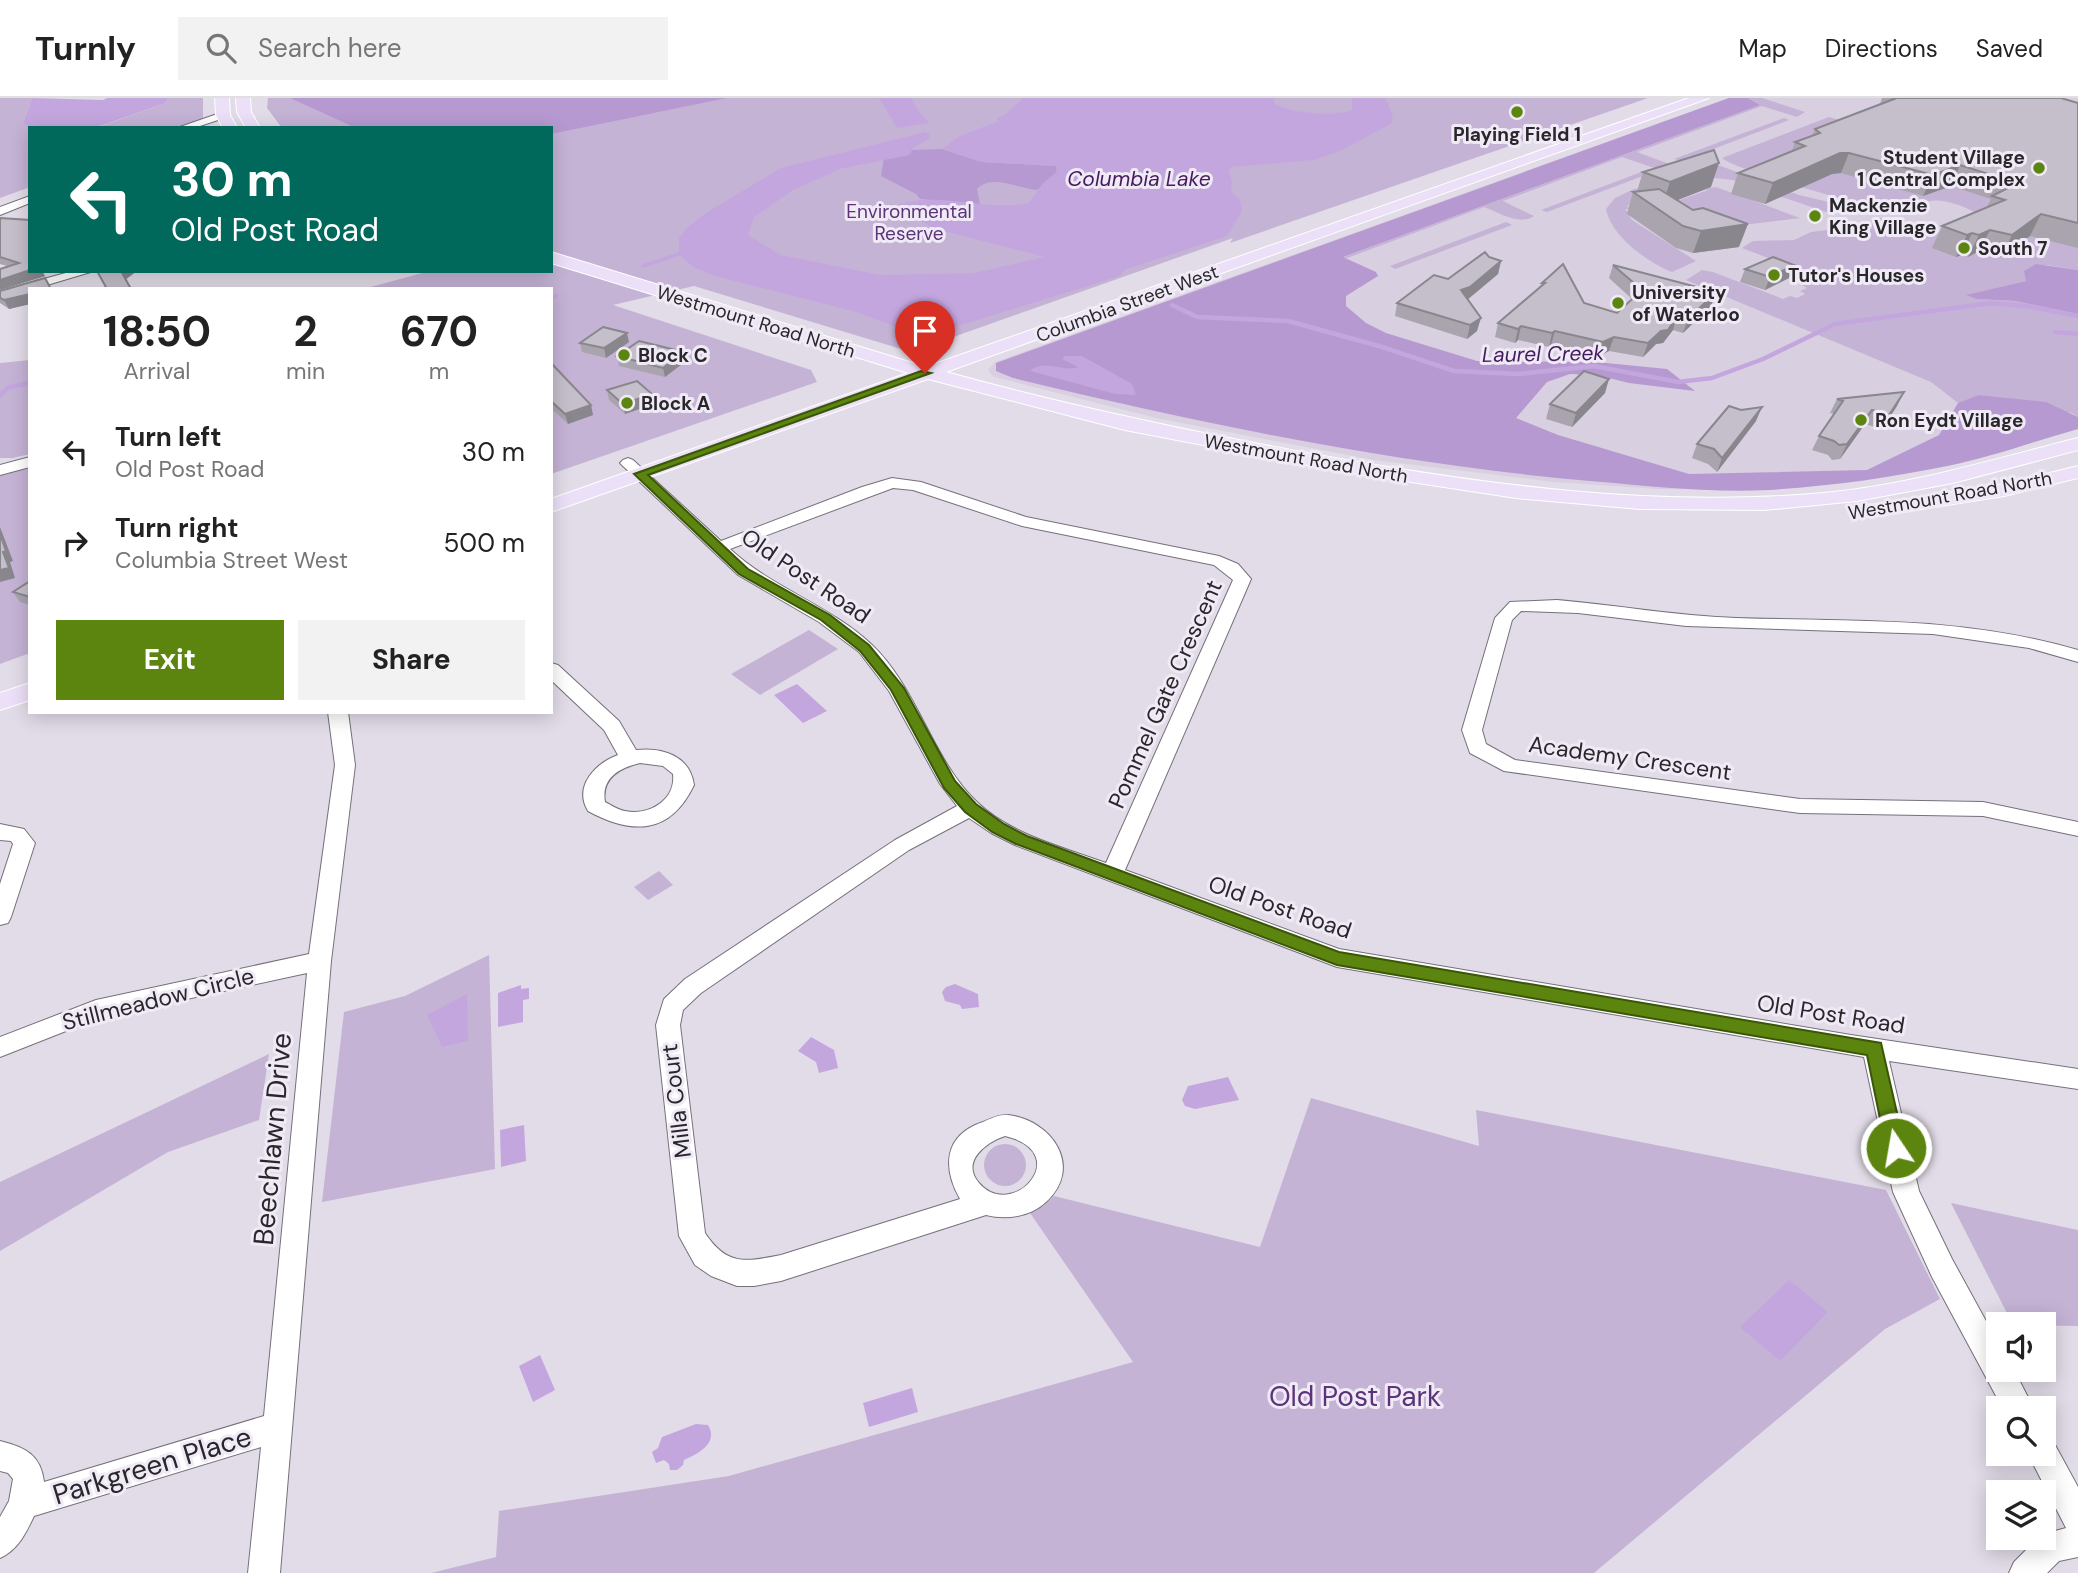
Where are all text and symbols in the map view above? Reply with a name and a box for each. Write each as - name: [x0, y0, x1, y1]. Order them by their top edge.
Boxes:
- search box: [178, 17, 668, 80]
- text: Turnly: [35, 27, 136, 70]
- icon: search: [202, 29, 240, 67]
- text: Search here: [258, 31, 401, 65]
- text: Map: [1739, 33, 1787, 64]
- text: Directions: [1825, 33, 1938, 64]
- text: Saved: [1976, 33, 2043, 64]
- marker: Playing Field 1: [1509, 104, 1525, 120]
- place label: Playing Field 1: [1453, 122, 1581, 147]
- place label: Student Village 1 Central Complex: [1857, 145, 2025, 192]
- text: 30 m: [171, 147, 293, 211]
- icon: left: [56, 154, 147, 245]
- marker: Student Village 1 Central Complex: [2031, 160, 2047, 176]
- water label: Columbia Lake: [1067, 165, 1211, 193]
- place label: Mackenzie King Village: [1829, 193, 1936, 240]
- park label: Environmental Reserve: [846, 199, 972, 246]
- marker: Mackenzie King Village: [1807, 208, 1823, 224]
- text: Old Post Road: [171, 209, 379, 251]
- place label: South 7: [1978, 236, 2047, 261]
- marker: South 7: [1956, 240, 1972, 256]
- street label: Columbia Street West: [1032, 259, 1222, 348]
- place label: Tutor's Houses: [1788, 263, 1924, 288]
- marker: Tutor's Houses: [1766, 267, 1782, 283]
- street label: Westmount Road North: [654, 279, 858, 364]
- place label: University of Waterloo: [1632, 280, 1740, 327]
- marker: University of Waterloo: [1610, 295, 1626, 311]
- pin: [895, 301, 955, 373]
- text: 18:50: [103, 304, 211, 359]
- text: 2: [293, 304, 318, 359]
- text: 670: [400, 304, 478, 359]
- icon: arrive: [906, 312, 944, 350]
- water label: Laurel Creek: [1482, 339, 1605, 369]
- place label: Block C: [638, 343, 708, 368]
- marker: Block C: [616, 347, 632, 363]
- text: Arrival: [123, 356, 190, 386]
- text: min: [286, 356, 325, 386]
- text: m: [429, 356, 449, 386]
- place label: Block A: [641, 391, 711, 416]
- marker: Block A: [619, 395, 635, 411]
- place label: Ron Eydt Village: [1875, 408, 2023, 433]
- marker: Ron Eydt Village: [1853, 412, 1869, 428]
- text: Turn left: [115, 420, 222, 454]
- street label: Westmount Road North: [1202, 428, 1410, 489]
- icon: left: [56, 433, 94, 471]
- text: 30 m: [462, 435, 525, 469]
- text: Old Post Road: [115, 454, 265, 484]
- street label: Westmount Road North: [1846, 465, 2054, 526]
- text: Turn right: [115, 511, 239, 545]
- street label: Old Post Road: [736, 522, 876, 630]
- icon: right: [56, 524, 94, 562]
- text: 500 m: [443, 526, 525, 560]
- text: Columbia Street West: [115, 545, 348, 575]
- street label: Pommel Gate Crescent: [1101, 575, 1229, 813]
- button: Exit: [56, 620, 284, 700]
- button: Share: [298, 620, 525, 700]
- street label: Academy Crescent: [1527, 729, 1733, 787]
- street label: Old Post Road: [1204, 868, 1356, 946]
- street label: Stillmeadow Circle: [59, 961, 257, 1037]
- street label: Old Post Road: [1755, 987, 1907, 1041]
- street label: Beechlawn Drive: [245, 1031, 300, 1247]
- street label: Milla Court: [654, 1042, 698, 1160]
- position arrow: [1859, 1111, 1933, 1185]
- map controls: [1986, 1312, 2056, 1550]
- button: sound: [1986, 1312, 2056, 1382]
- park label: Old Post Park: [1269, 1378, 1441, 1415]
- button: search: [1986, 1396, 2056, 1466]
- street label: Parkgreen Place: [48, 1418, 256, 1513]
- button: layers: [1986, 1480, 2056, 1550]

